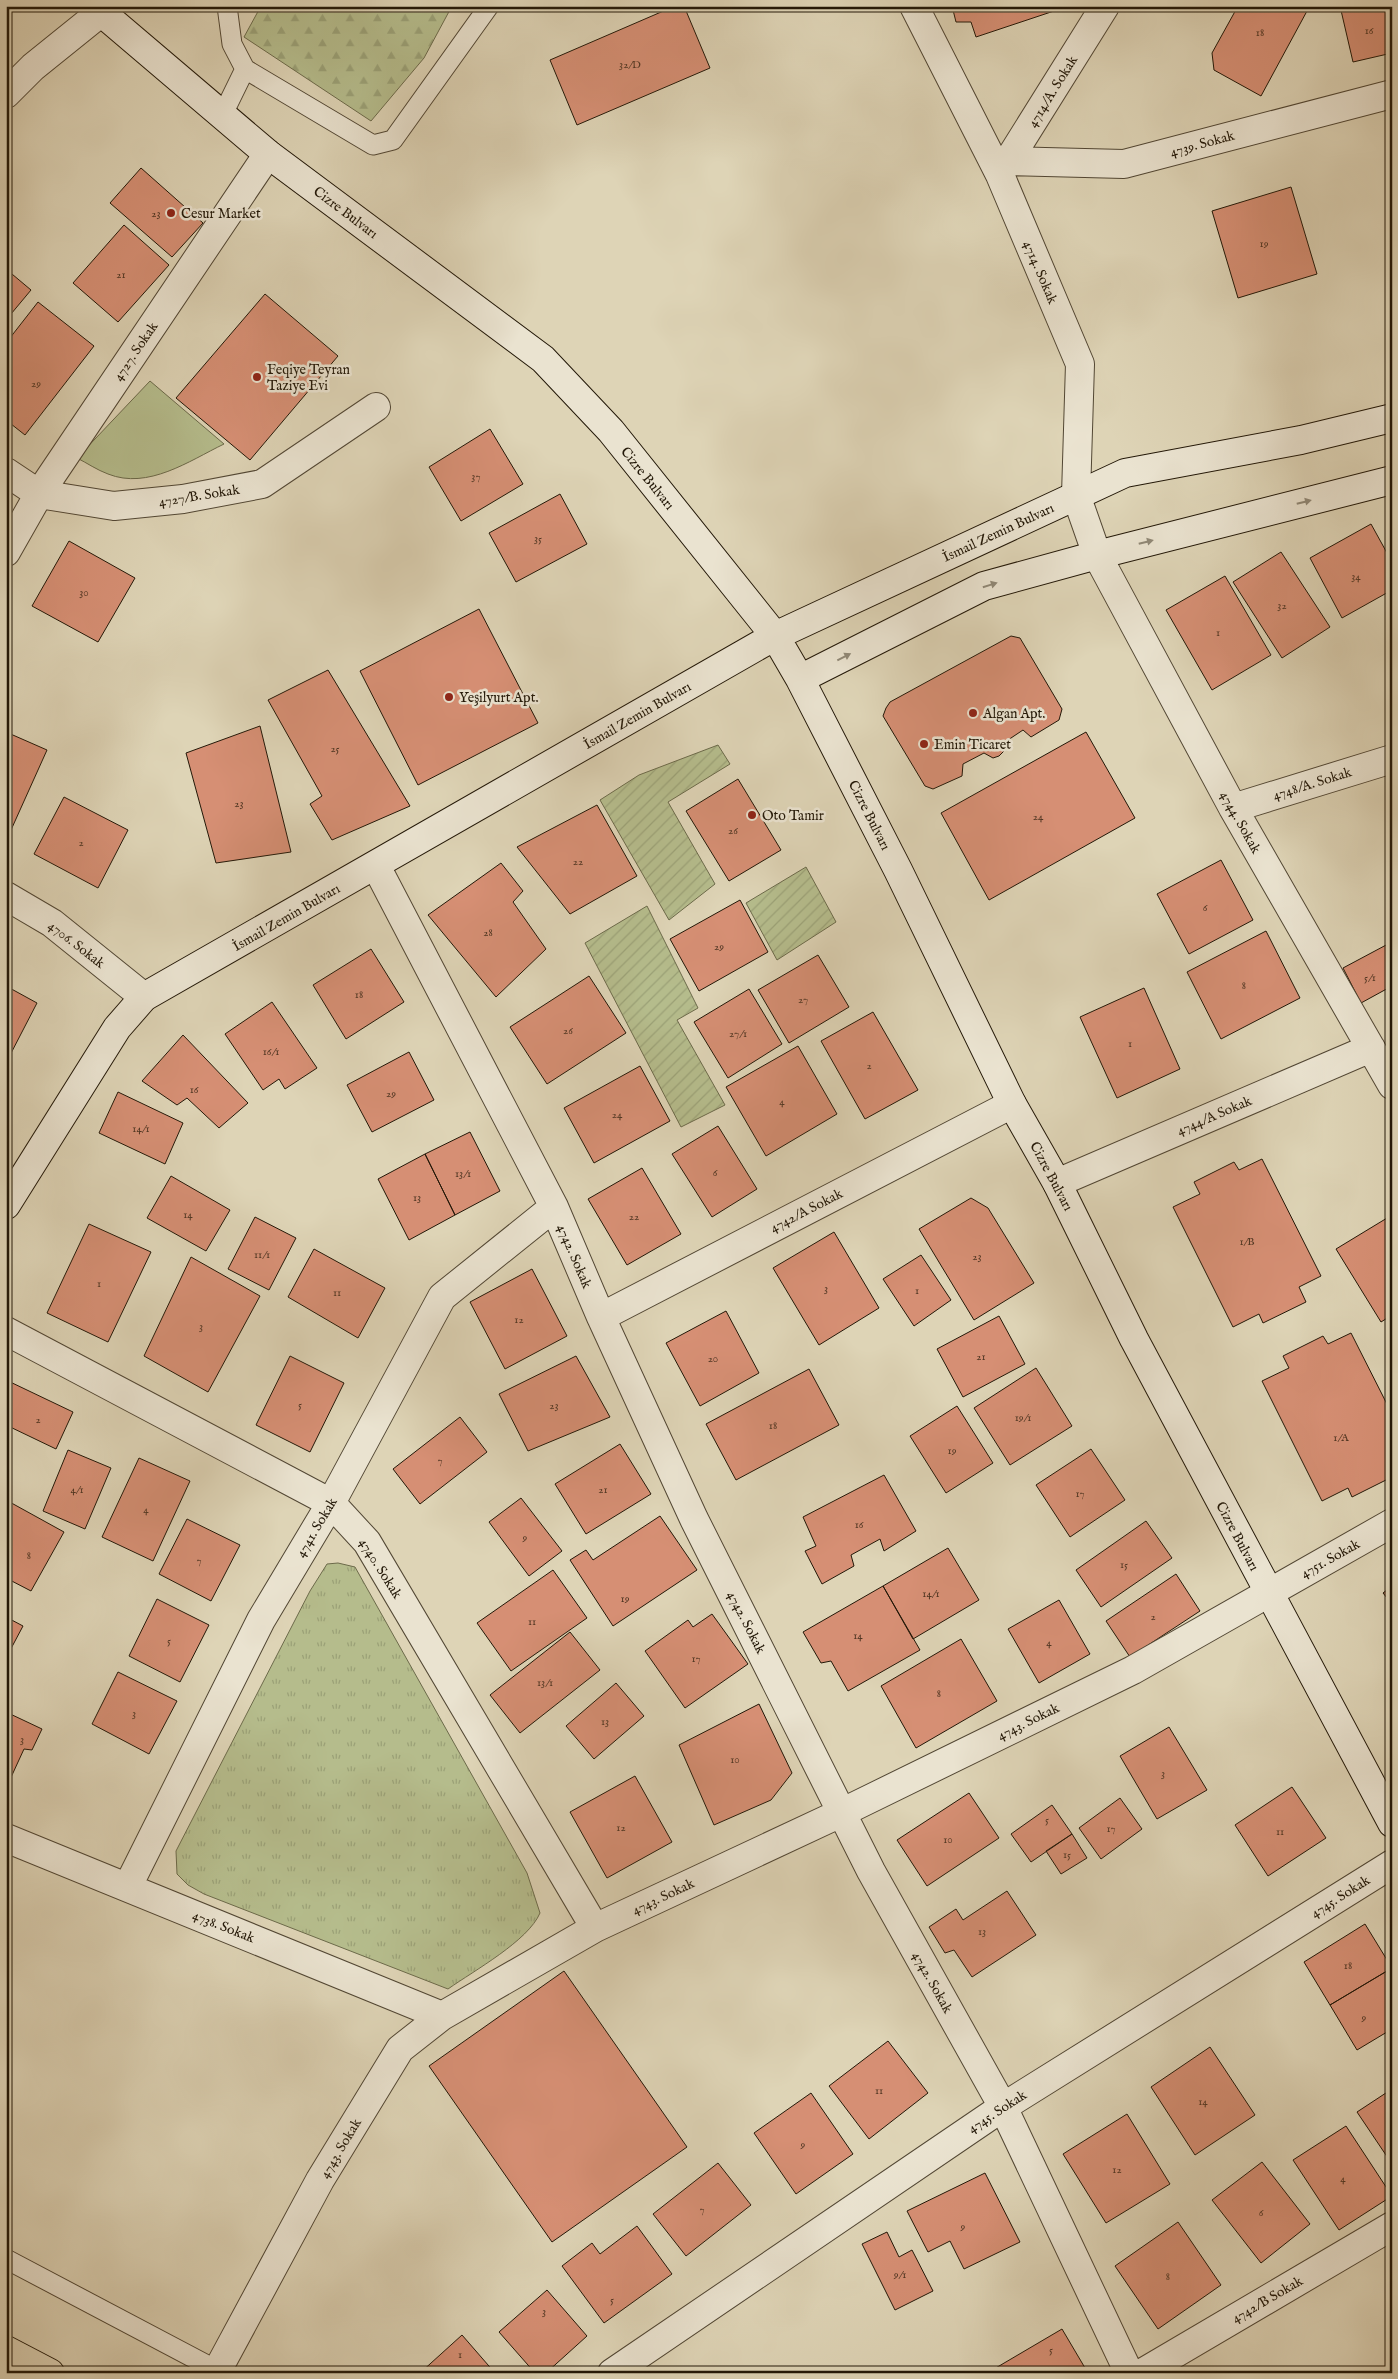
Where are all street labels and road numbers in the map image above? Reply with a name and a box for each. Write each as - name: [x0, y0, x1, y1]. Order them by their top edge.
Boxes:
- street label: 4714/A. Sokak: [1024, 52, 1082, 131]
- street label: 4739. Sokak: [1168, 127, 1237, 161]
- street label: Cizre Bulvarı: [310, 183, 381, 243]
- street label: 4714. Sokak: [1019, 238, 1062, 307]
- street label: 4727. Sokak: [109, 318, 163, 385]
- street label: Cizre Bulvarı: [616, 443, 678, 514]
- street label: 4727/B. Sokak: [157, 481, 241, 511]
- street label: İsmail Zemin Bulvarı: [940, 499, 1057, 567]
- street label: İsmail Zemin Bulvarı: [581, 678, 695, 754]
- street label: 4748/A. Sokak: [1271, 763, 1354, 804]
- street label: Cizre Bulvarı: [844, 777, 895, 854]
- street label: 4744. Sokak: [1216, 788, 1265, 857]
- street label: İsmail Zemin Bulvarı: [230, 880, 344, 956]
- street label: 4706. Sokak: [44, 917, 109, 973]
- street label: 4744/A Sokak: [1174, 1092, 1255, 1140]
- street label: Cizre Bulvarı: [1025, 1139, 1077, 1215]
- street label: 4742/A Sokak: [767, 1185, 846, 1237]
- street label: 4742. Sokak: [552, 1222, 596, 1292]
- street label: 4741. Sokak: [292, 1494, 342, 1561]
- street label: Cizre Bulvarı: [1211, 1499, 1263, 1575]
- street label: 4740. Sokak: [354, 1535, 406, 1603]
- street label: 4751. Sokak: [1298, 1535, 1364, 1583]
- street label: 4742. Sokak: [723, 1588, 770, 1657]
- street label: 4743. Sokak: [994, 1699, 1063, 1745]
- street label: 4745. Sokak: [1308, 1871, 1374, 1922]
- street label: 4743. Sokak: [629, 1874, 698, 1919]
- street label: 4738. Sokak: [190, 1906, 258, 1948]
- street label: 4742. Sokak: [908, 1948, 957, 2017]
- street label: 4745. Sokak: [965, 2086, 1031, 2138]
- street label: 4743. Sokak: [316, 2115, 366, 2182]
- street label: 4742/B Sokak: [1229, 2272, 1307, 2327]

